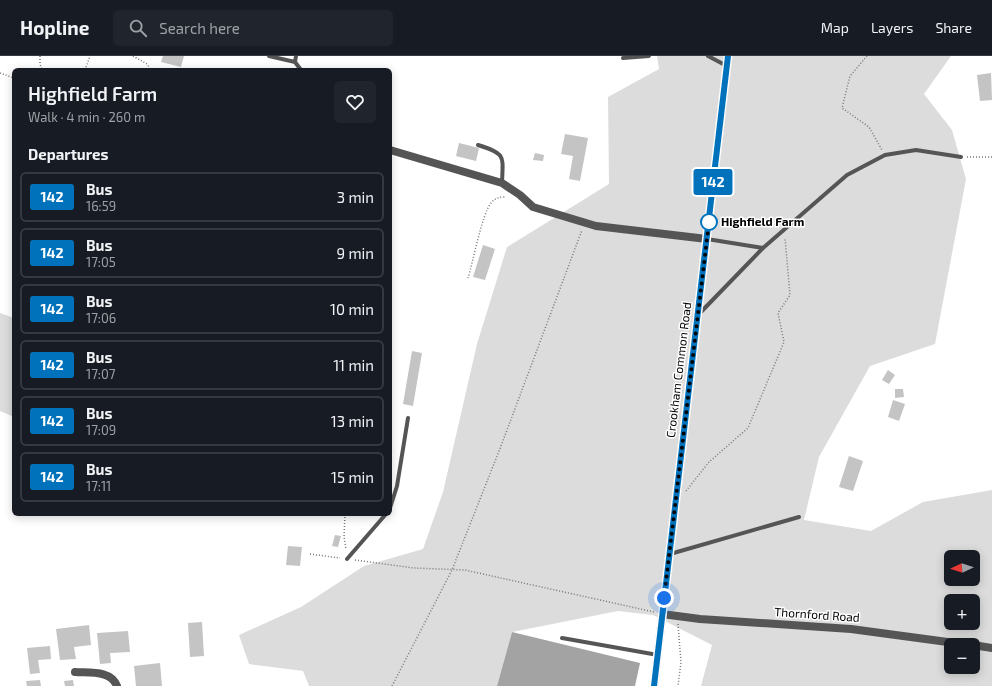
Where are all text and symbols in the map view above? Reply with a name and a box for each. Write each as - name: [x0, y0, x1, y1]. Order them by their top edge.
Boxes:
- search box: [113, 10, 393, 46]
- text: Hopline: [20, 16, 89, 39]
- icon: search: [127, 17, 149, 39]
- text: Search here: [159, 19, 240, 37]
- text: Map: [821, 19, 849, 36]
- text: Layers: [871, 19, 913, 36]
- text: Share: [935, 19, 972, 36]
- button: heart: [334, 81, 376, 123]
- text: Highfield Farm: [28, 82, 157, 105]
- text: Walk · 4 min · 260 m: [28, 109, 145, 125]
- text: Departures: [28, 145, 108, 163]
- line badge: 142: [690, 169, 736, 195]
- text: 142: [701, 173, 725, 190]
- text: Bus: [86, 180, 112, 198]
- text: 142: [40, 188, 64, 205]
- text: 3 min: [337, 188, 374, 206]
- text: 16:59: [86, 198, 116, 214]
- marker: Highfield Farm: [700, 213, 718, 231]
- place label: Highfield Farm: [721, 214, 804, 228]
- text: Bus: [86, 236, 112, 254]
- text: 142: [40, 244, 64, 261]
- text: 9 min: [336, 244, 374, 262]
- text: 17:05: [86, 254, 116, 270]
- text: Bus: [86, 292, 112, 310]
- text: 142: [40, 300, 64, 317]
- text: 10 min: [330, 300, 374, 318]
- street label: Crookham Common Road: [663, 301, 693, 439]
- text: 17:06: [86, 310, 116, 326]
- text: Bus: [86, 348, 112, 366]
- text: 142: [40, 356, 64, 373]
- text: 11 min: [333, 356, 374, 374]
- text: 17:07: [86, 366, 115, 382]
- text: Bus: [86, 404, 112, 422]
- text: 142: [40, 412, 64, 429]
- text: 13 min: [331, 412, 374, 430]
- text: 17:09: [86, 422, 116, 438]
- text: Bus: [86, 460, 112, 478]
- text: 142: [40, 468, 64, 485]
- text: 15 min: [331, 468, 374, 486]
- text: 17:11: [86, 478, 111, 494]
- north arrow: [944, 550, 980, 586]
- map controls: [944, 550, 980, 674]
- your location: [654, 588, 674, 608]
- button: +: [944, 594, 980, 630]
- street label: Thornford Road: [774, 604, 860, 624]
- button: −: [944, 638, 980, 674]

